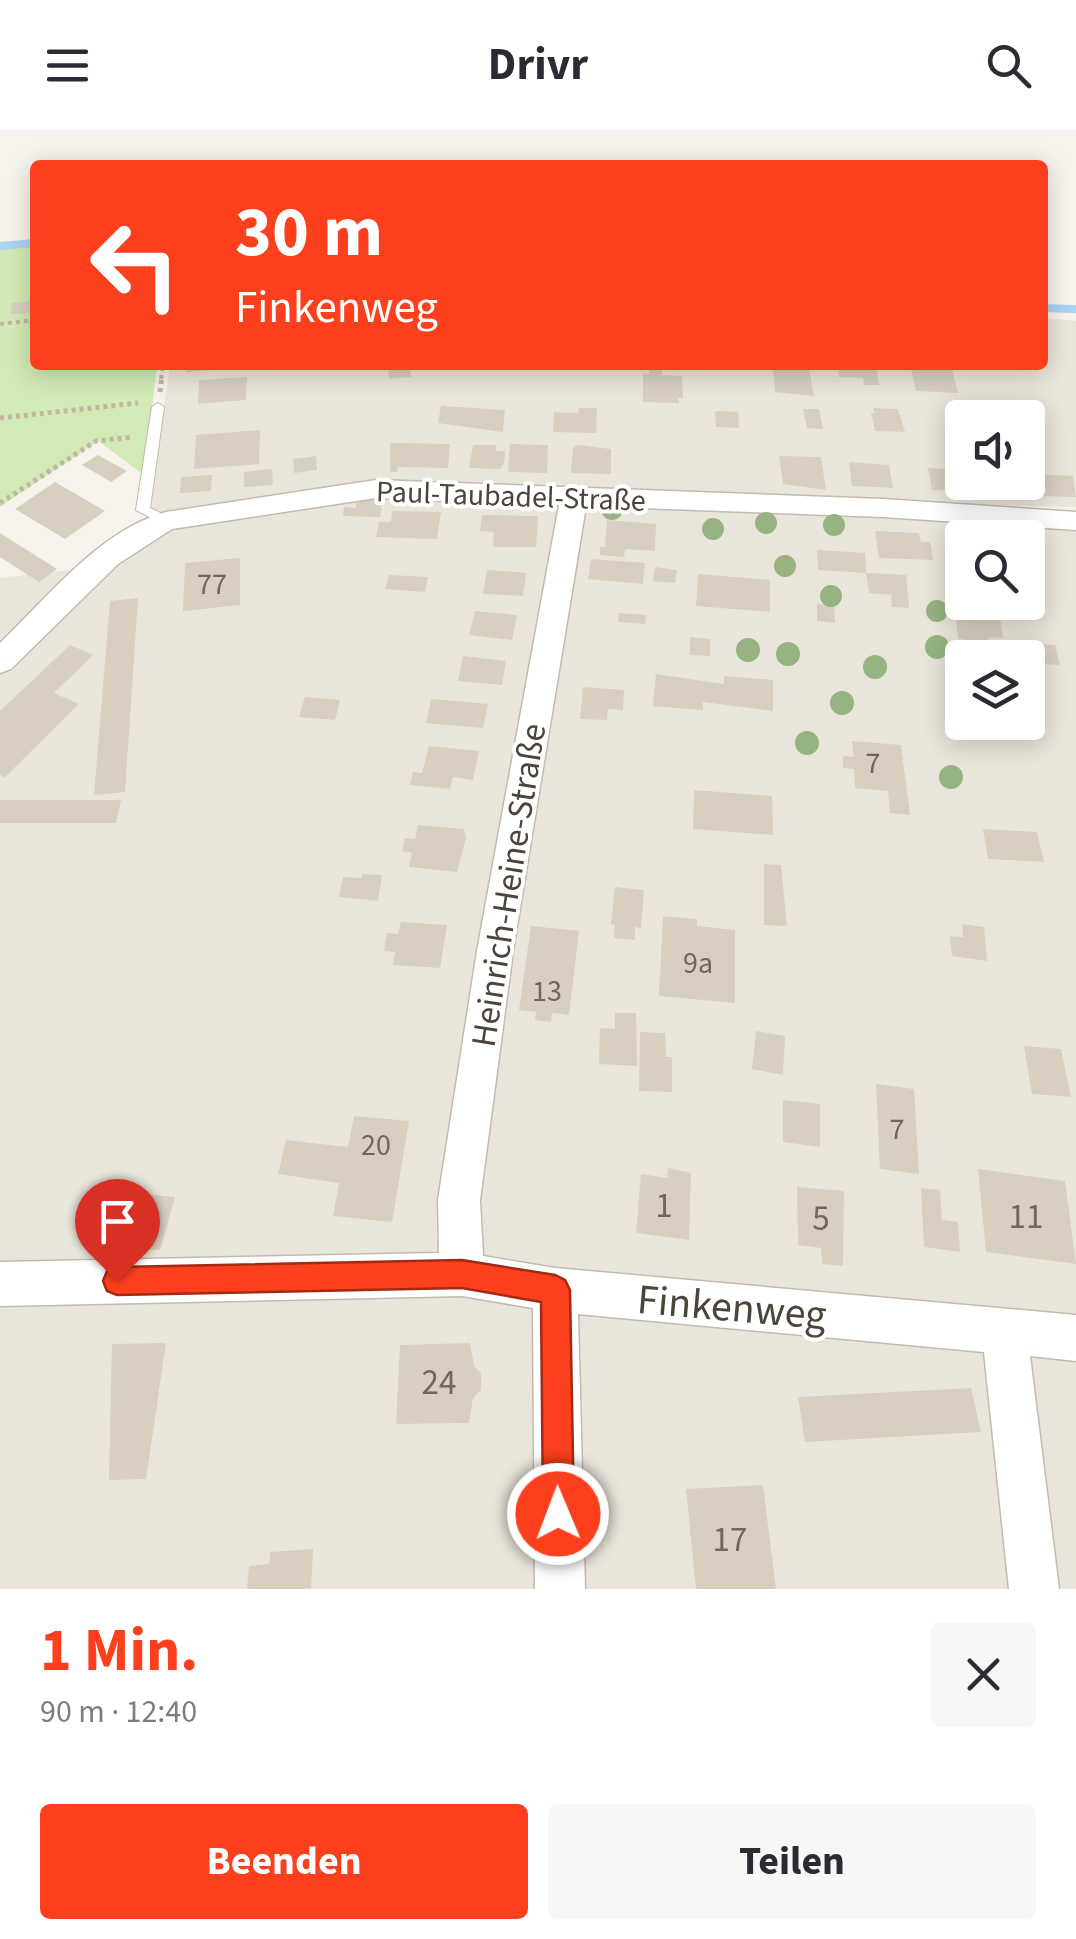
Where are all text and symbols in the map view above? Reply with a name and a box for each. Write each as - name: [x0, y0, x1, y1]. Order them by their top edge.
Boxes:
- text: Drivr: [488, 33, 588, 97]
- icon: menu: [40, 38, 95, 93]
- icon: search: [981, 38, 1036, 93]
- text: 30 m: [235, 183, 383, 283]
- icon: left: [70, 200, 200, 330]
- text: Finkenweg: [235, 276, 438, 340]
- map controls: [945, 400, 1045, 740]
- button: sound: [945, 400, 1045, 500]
- street label: Paul-Taubadel-Straße: [375, 470, 647, 523]
- button: search: [945, 520, 1045, 620]
- house number: 77: [197, 563, 227, 606]
- button: layers: [945, 640, 1045, 740]
- street label: Heinrich-Heine-Straße: [459, 720, 559, 1050]
- house number: 7: [866, 742, 880, 785]
- house number: 9a: [683, 942, 713, 985]
- house number: 13: [532, 970, 562, 1013]
- house number: 7: [890, 1108, 904, 1151]
- house number: 20: [361, 1124, 391, 1167]
- pin: [75, 1179, 160, 1282]
- house number: 1: [655, 1181, 673, 1231]
- house number: 11: [1009, 1192, 1043, 1242]
- icon: arrive: [90, 1194, 145, 1249]
- house number: 5: [812, 1194, 830, 1244]
- street label: Finkenweg: [635, 1270, 829, 1346]
- house number: 24: [422, 1358, 456, 1408]
- position arrow: [506, 1462, 610, 1566]
- house number: 17: [713, 1515, 747, 1565]
- text: 1 Min.: [40, 1609, 198, 1694]
- button: close: [931, 1622, 1036, 1727]
- text: 90 m · 12:40: [40, 1689, 197, 1735]
- button: Beenden: [40, 1804, 528, 1919]
- button: Teilen: [548, 1804, 1036, 1919]

